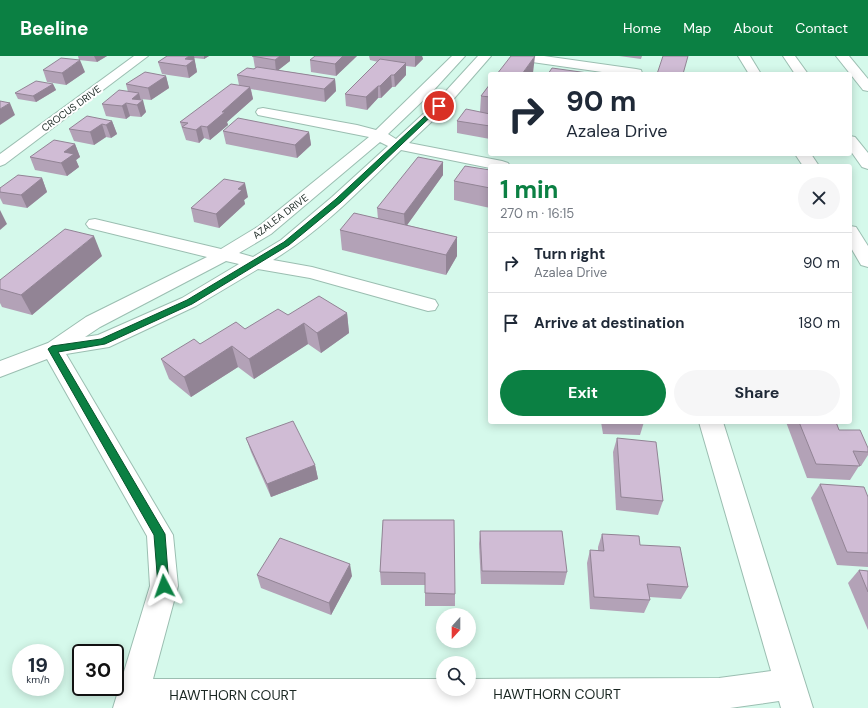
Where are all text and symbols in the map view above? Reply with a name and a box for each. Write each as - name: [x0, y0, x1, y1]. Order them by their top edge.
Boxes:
- text: Beeline: [20, 16, 88, 41]
- text: Home: [623, 19, 661, 37]
- text: Map: [683, 19, 711, 37]
- text: About: [733, 19, 773, 37]
- text: Contact: [795, 19, 848, 37]
- street label: CROCUS DRIVE: [39, 82, 104, 134]
- text: 90 m: [566, 83, 636, 120]
- icon: right: [500, 88, 552, 140]
- pin: [422, 89, 456, 123]
- icon: arrive: [428, 95, 450, 117]
- text: Azalea Drive: [566, 119, 667, 143]
- text: 1 min: [500, 174, 558, 205]
- button: close: [798, 177, 840, 219]
- street label: AZALEA DRIVE: [250, 191, 311, 242]
- text: 270 m · 16:15: [500, 205, 574, 222]
- text: Turn right: [534, 244, 605, 264]
- icon: right: [500, 252, 522, 274]
- text: 90 m: [803, 253, 840, 273]
- text: Azalea Drive: [534, 264, 607, 281]
- icon: arrive: [500, 312, 522, 334]
- text: Arrive at destination: [534, 313, 685, 333]
- text: 180 m: [799, 313, 840, 333]
- button: Exit: [500, 370, 666, 416]
- button: Share: [674, 370, 840, 416]
- position arrow: [143, 565, 185, 607]
- north arrow: [436, 608, 476, 648]
- map controls: [436, 608, 476, 696]
- speed limit sign: 30: [72, 644, 124, 696]
- text: 19: [28, 652, 48, 678]
- button: search: [436, 656, 476, 696]
- text: km/h: [26, 673, 50, 686]
- street label: HAWTHORN COURT: [493, 685, 621, 703]
- street label: HAWTHORN COURT: [169, 686, 297, 704]

